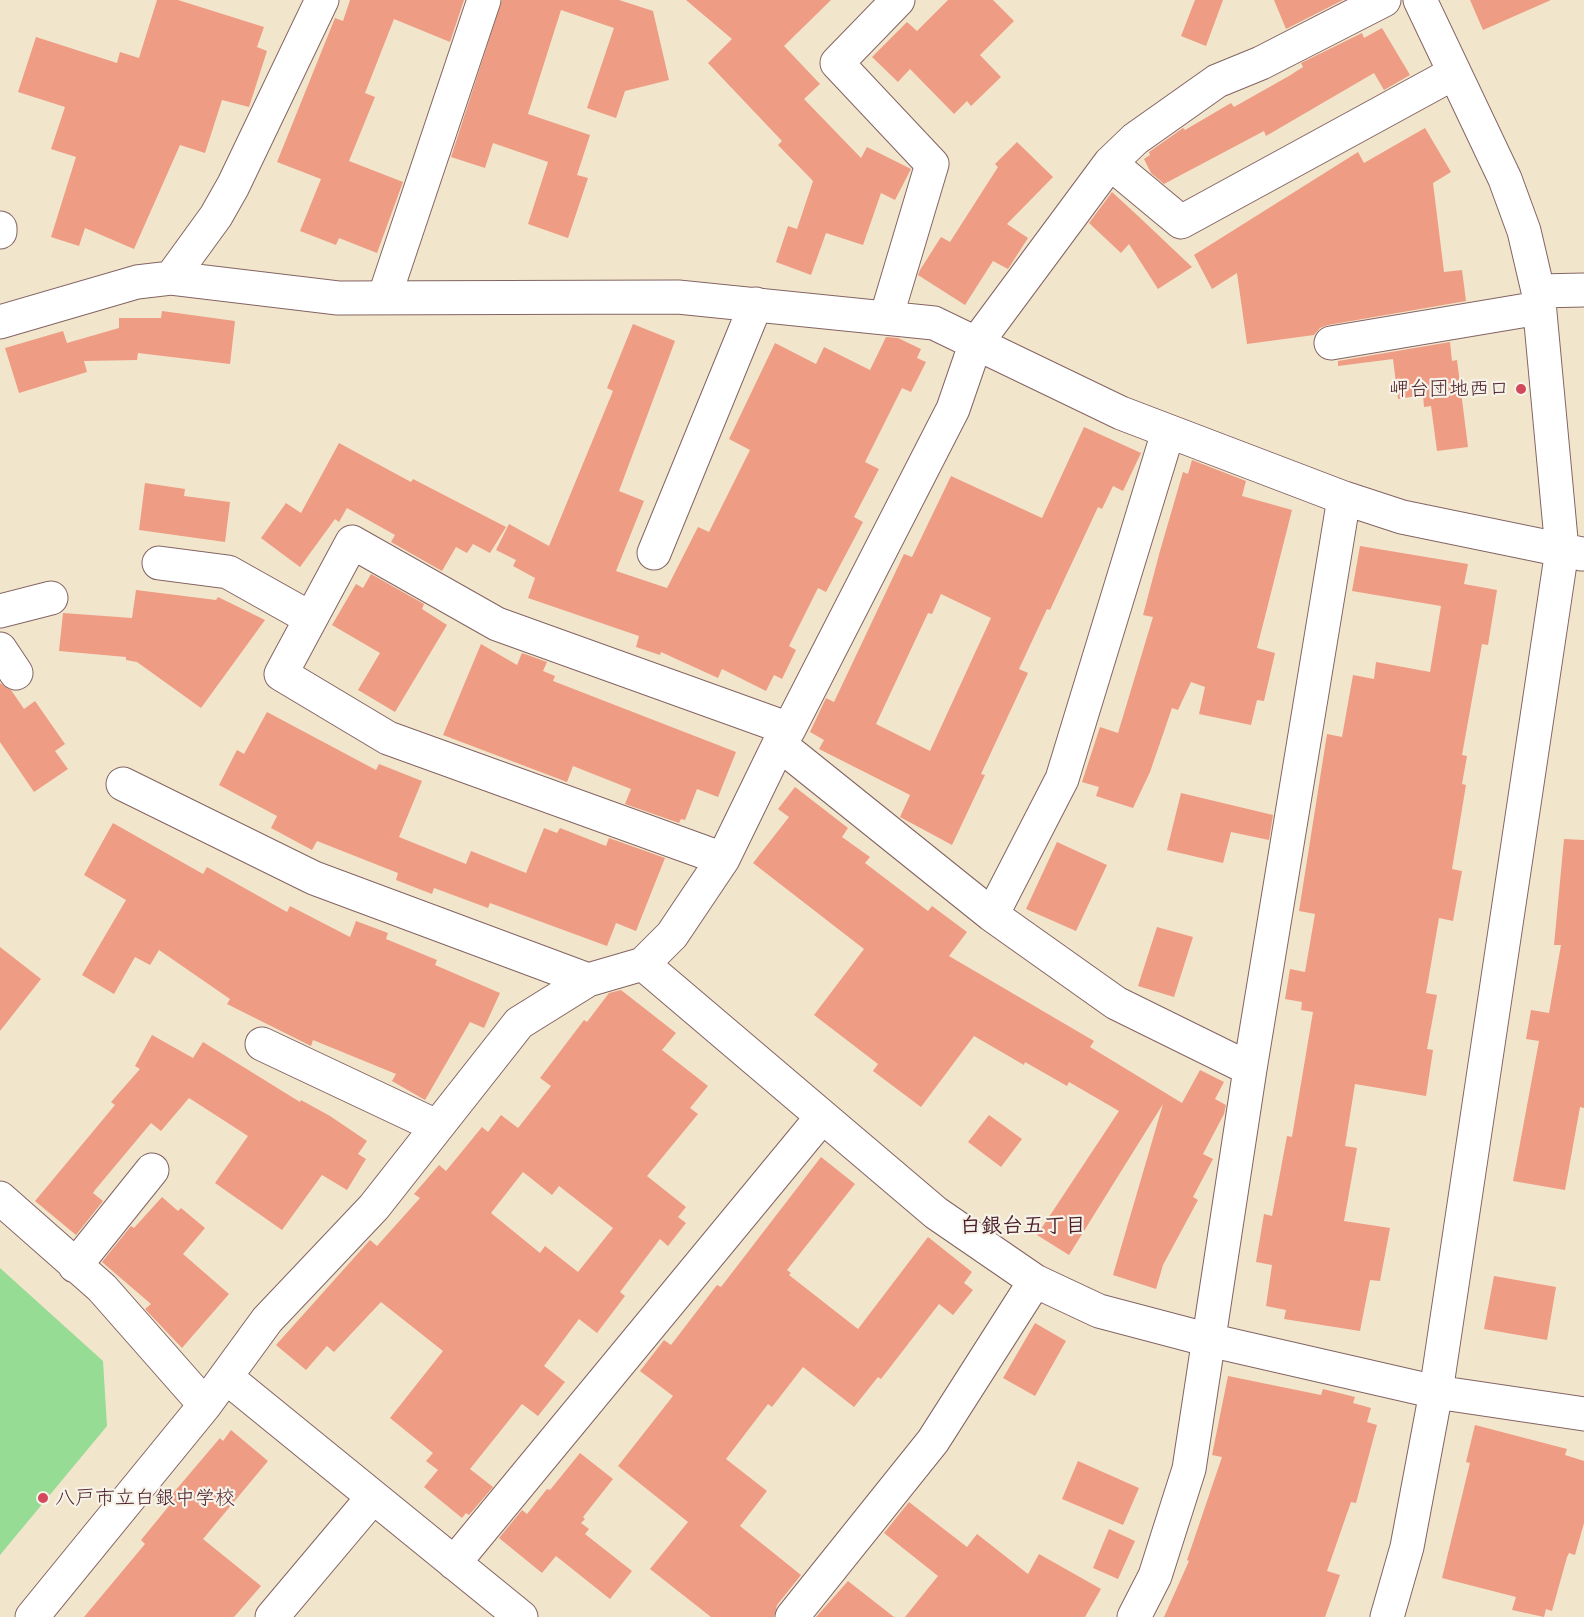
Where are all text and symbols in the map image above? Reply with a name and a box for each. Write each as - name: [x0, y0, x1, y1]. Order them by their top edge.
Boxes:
- place label: 岬台団地西口: [1389, 377, 1509, 401]
- marker: 岬台団地西口: [1514, 382, 1528, 396]
- district label: 白銀台五丁目: [960, 1213, 1086, 1239]
- place label: 八戸市立白銀中学校: [55, 1486, 235, 1510]
- marker: 八戸市立白銀中学校: [36, 1491, 50, 1505]

